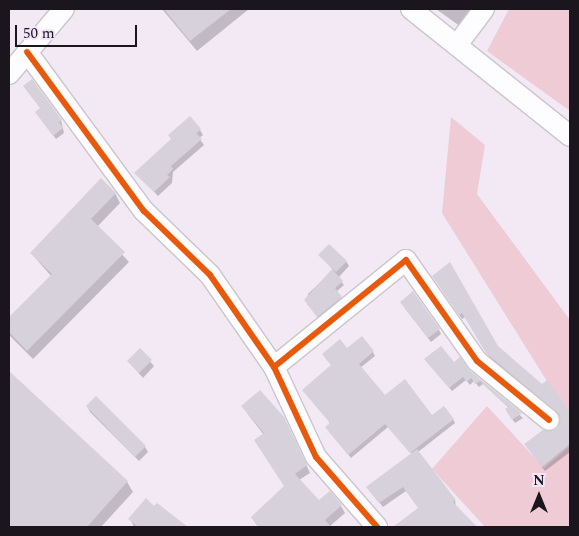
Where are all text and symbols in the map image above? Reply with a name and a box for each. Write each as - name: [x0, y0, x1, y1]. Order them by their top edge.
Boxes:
- scale bar: [18, 15, 140, 47]
- text: 50 m: [23, 22, 55, 45]
- text: N: [533, 470, 545, 491]
- north arrow: [514, 471, 564, 521]

